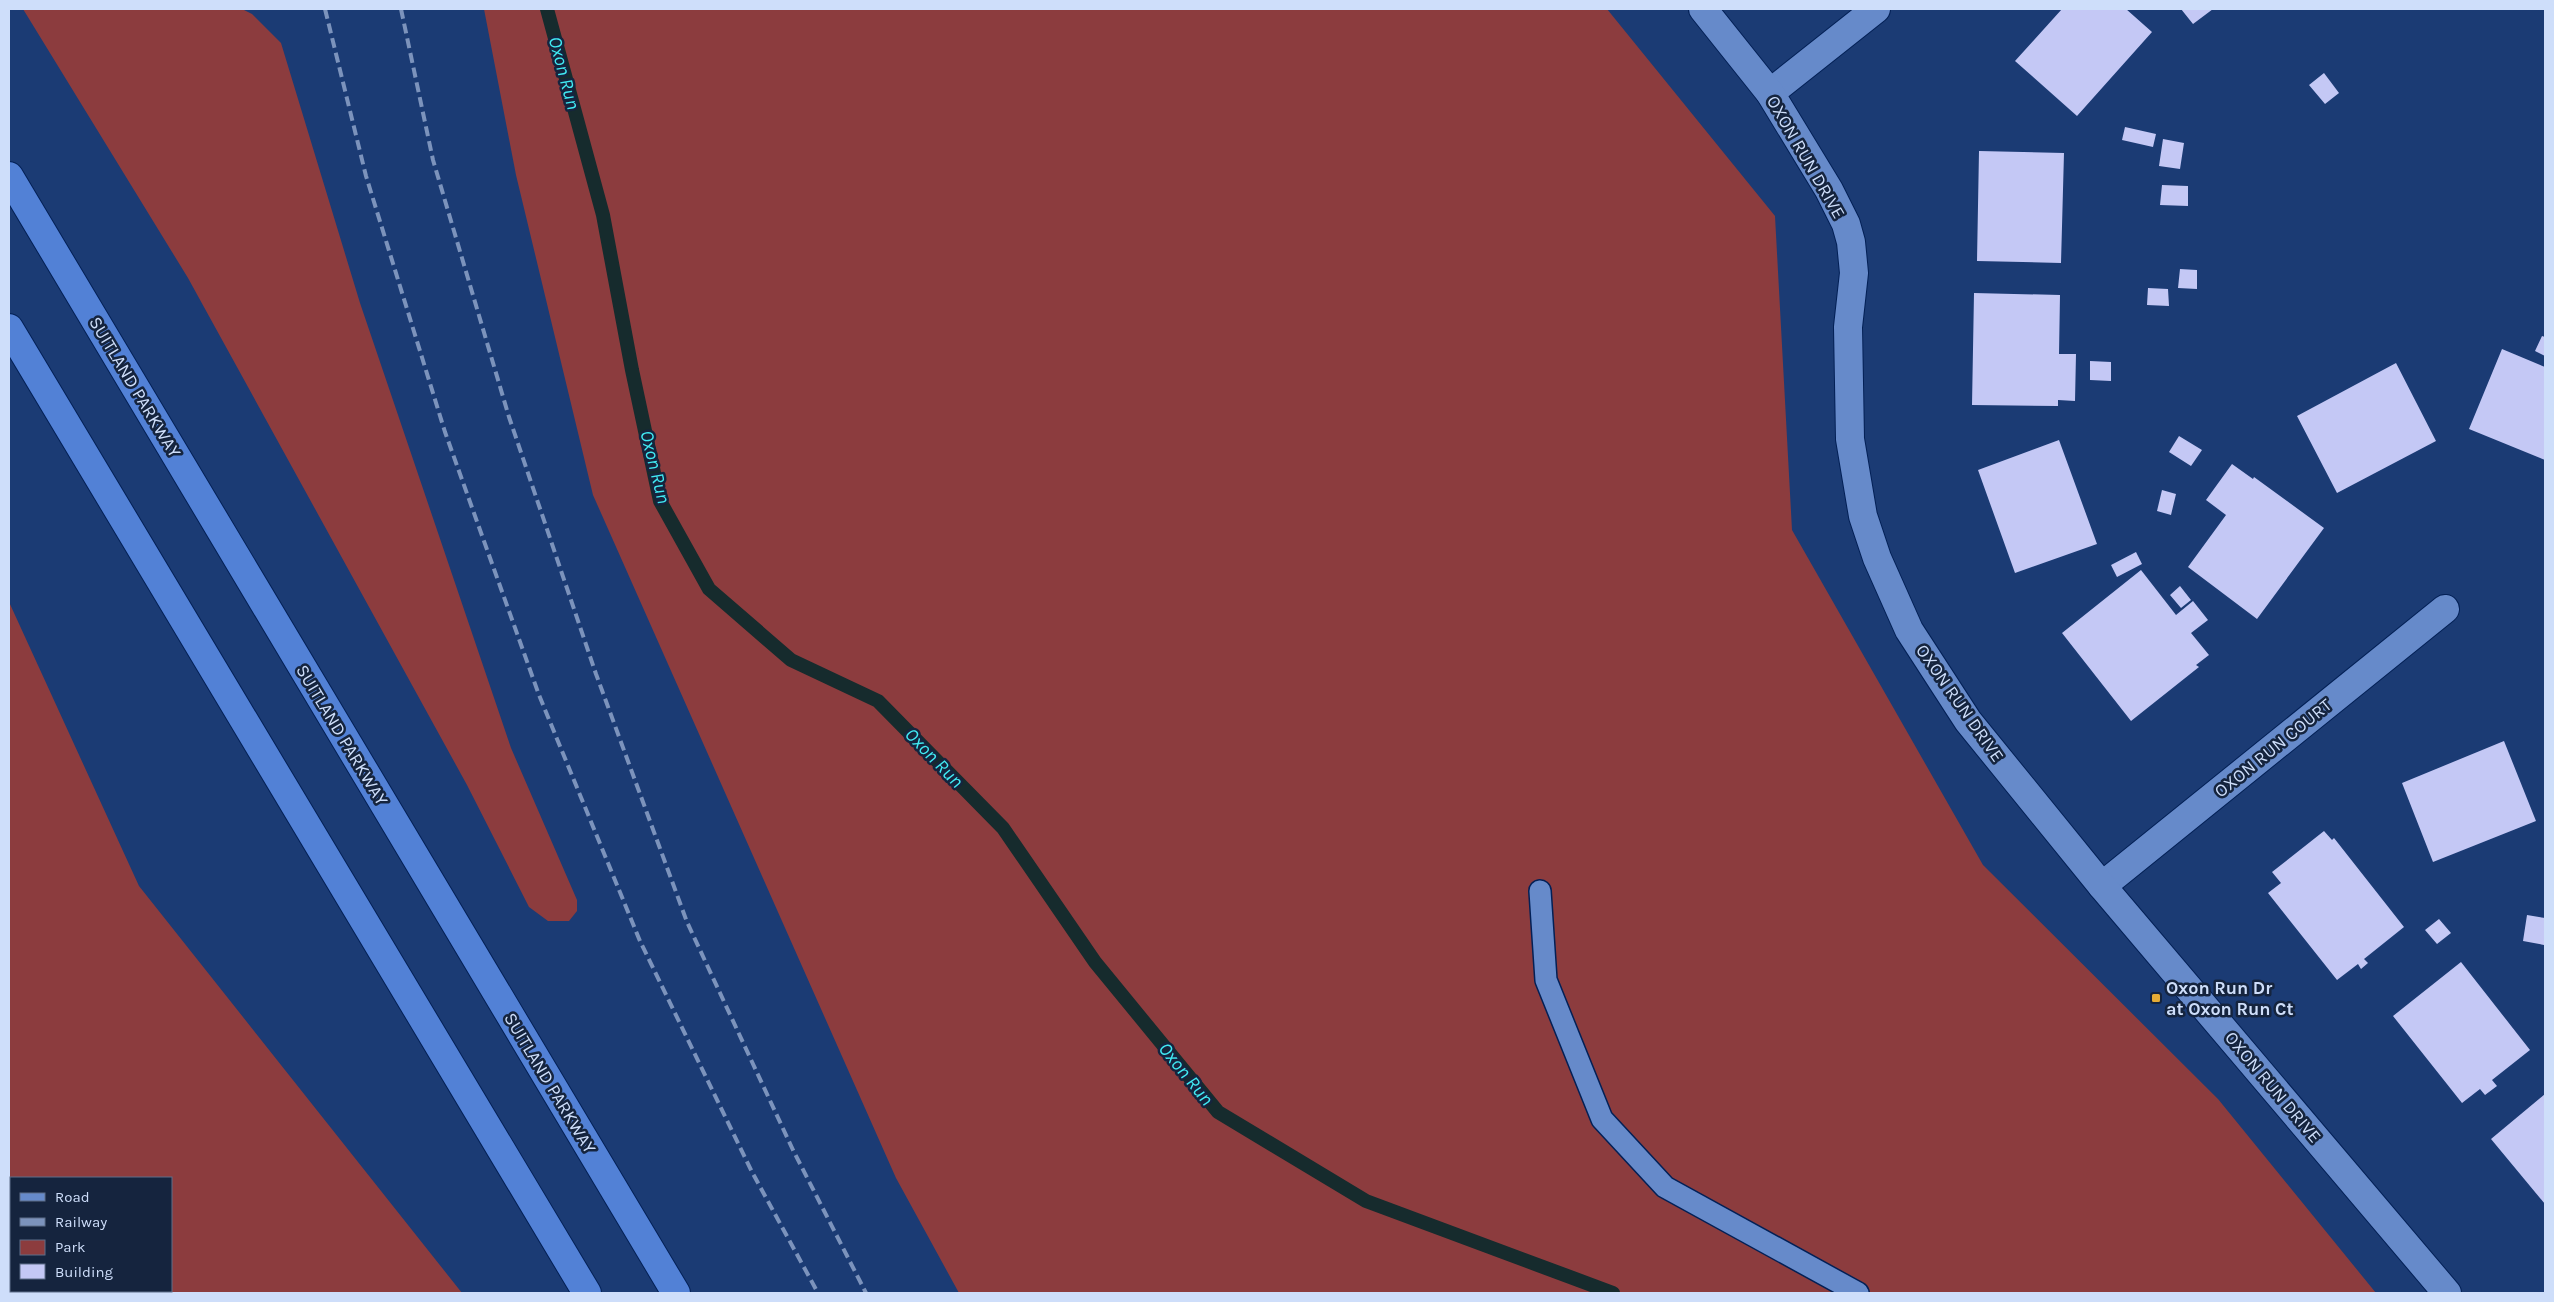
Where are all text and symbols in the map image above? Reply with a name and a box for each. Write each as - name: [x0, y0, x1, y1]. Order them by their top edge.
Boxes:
- water label: Oxon Run: [544, 34, 584, 112]
- street label: OXON RUN DRIVE: [1762, 92, 1850, 222]
- street label: SUITLAND PARKWAY: [84, 312, 186, 462]
- water label: Oxon Run: [635, 428, 675, 506]
- street label: OXON RUN DRIVE: [1911, 640, 2009, 766]
- street label: SUITLAND PARKWAY: [291, 660, 393, 810]
- street label: OXON RUN COURT: [2210, 694, 2336, 802]
- water label: Oxon Run: [900, 724, 968, 792]
- place label: Oxon Run Dr at Oxon Run Ct: [2166, 977, 2294, 1020]
- marker: Oxon Run Dr at Oxon Run Ct: [2150, 992, 2162, 1004]
- street label: SUITLAND PARKWAY: [499, 1008, 601, 1158]
- street label: OXON RUN DRIVE: [2220, 1027, 2326, 1147]
- water label: Oxon Run: [1154, 1038, 1218, 1110]
- legend: [10, 1177, 172, 1292]
- text: Road: [55, 1188, 90, 1206]
- text: Railway: [55, 1213, 107, 1231]
- text: Park: [55, 1238, 85, 1256]
- text: Building: [55, 1263, 113, 1281]

